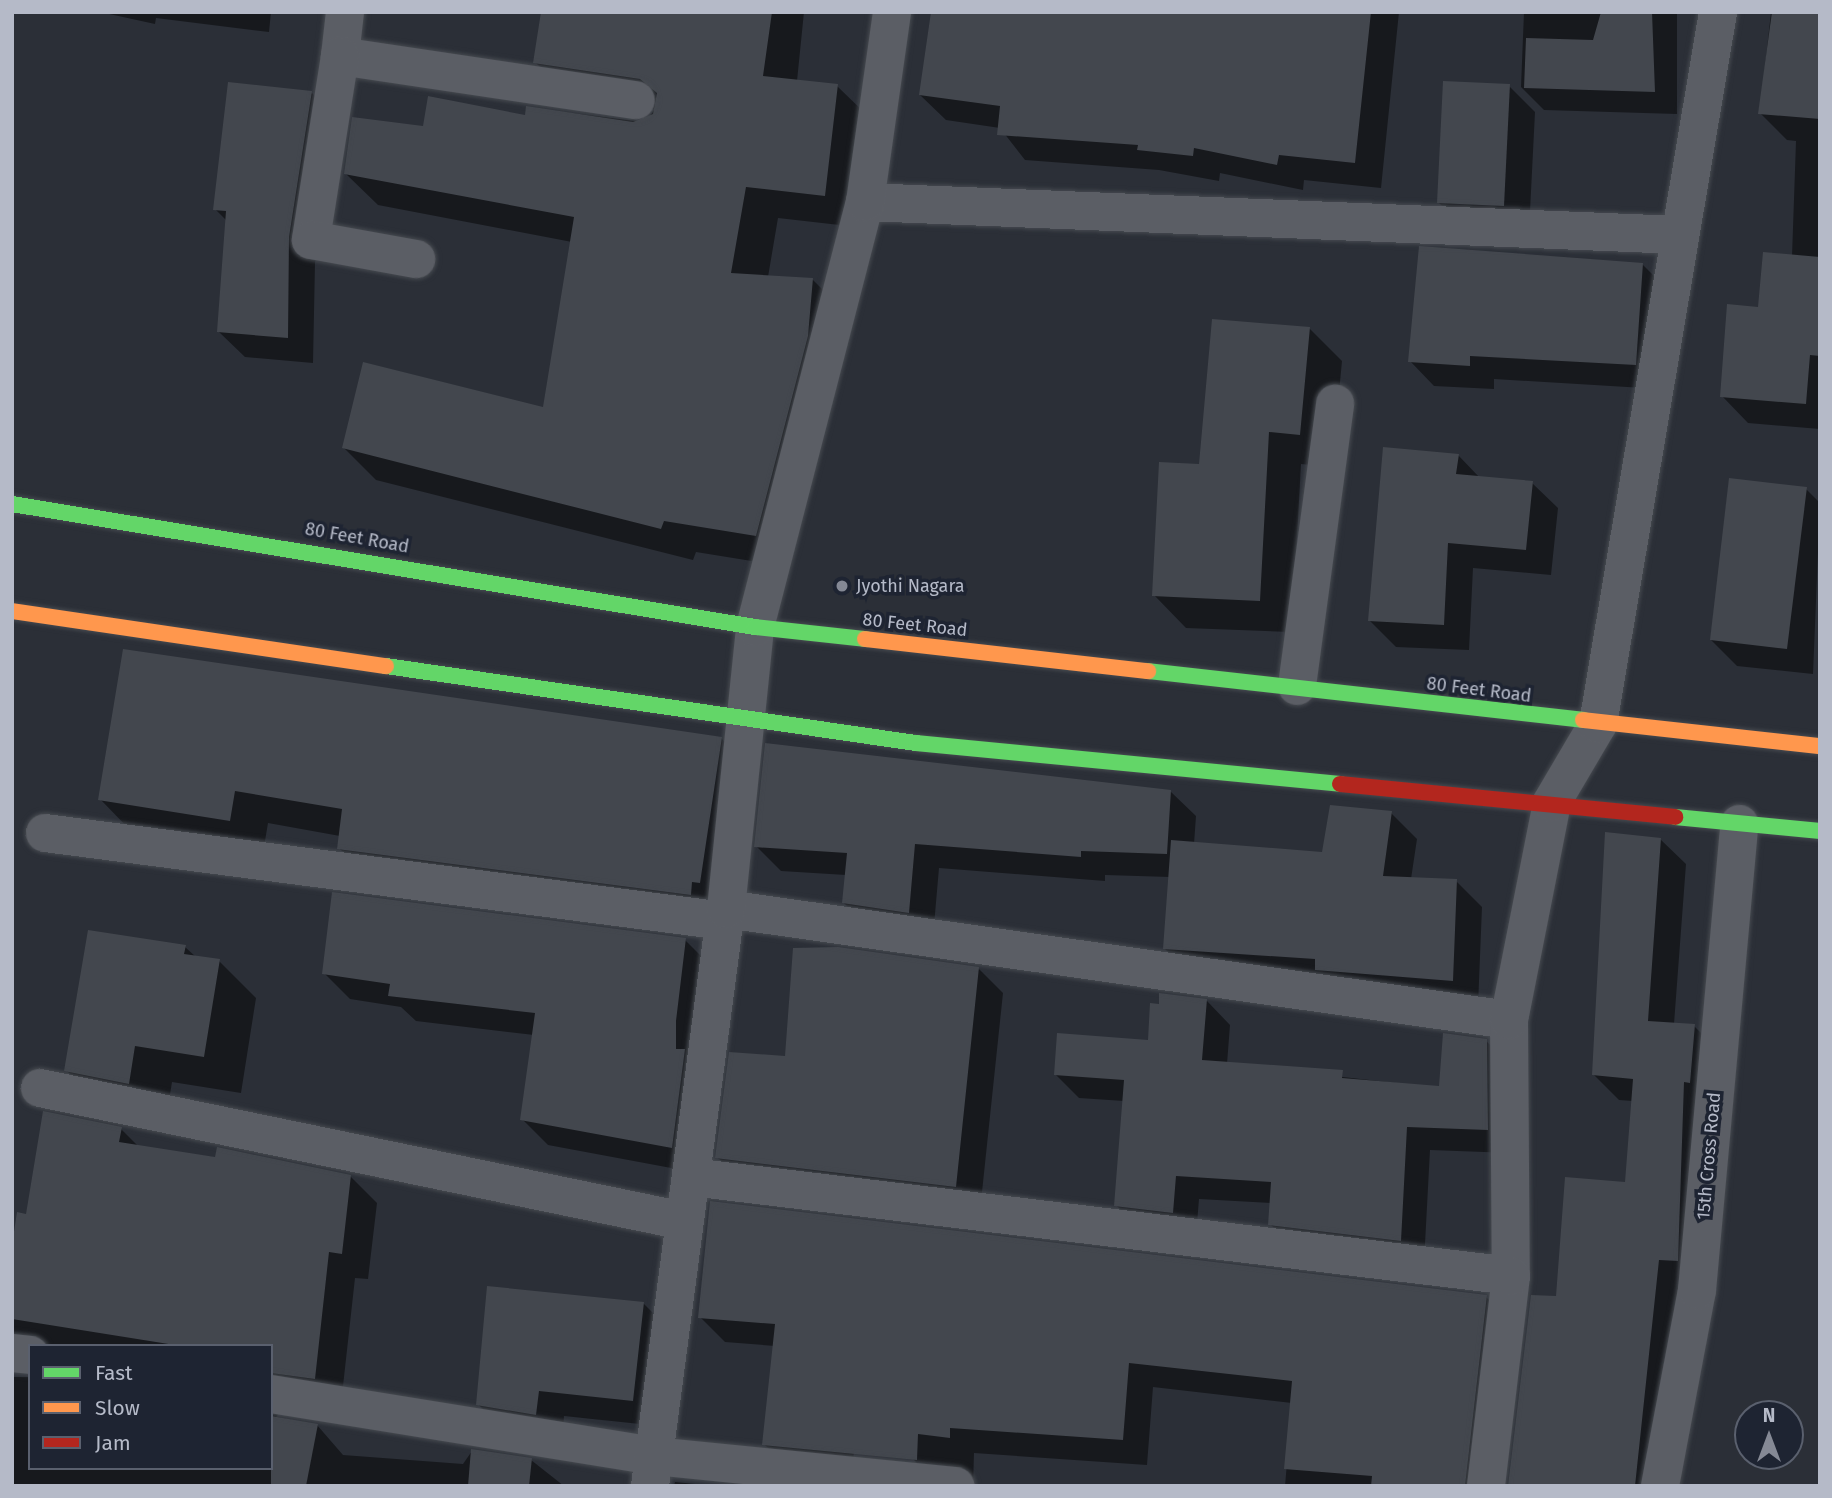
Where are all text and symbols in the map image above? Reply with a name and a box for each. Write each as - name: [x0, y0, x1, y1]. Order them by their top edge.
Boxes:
- street label: 80 Feet Road: [303, 518, 411, 558]
- place label: Jyothi Nagara: [856, 575, 965, 597]
- marker: Jyothi Nagara: [834, 578, 850, 594]
- street label: 80 Feet Road: [861, 609, 969, 641]
- street label: 80 Feet Road: [1425, 673, 1533, 707]
- street label: 15th Cross Road: [1693, 1091, 1725, 1221]
- legend: [28, 1344, 273, 1470]
- text: Fast: [95, 1360, 133, 1386]
- text: Slow: [95, 1395, 140, 1421]
- north arrow: [1734, 1400, 1804, 1470]
- text: N: [1763, 1404, 1775, 1427]
- text: Jam: [95, 1430, 131, 1456]

